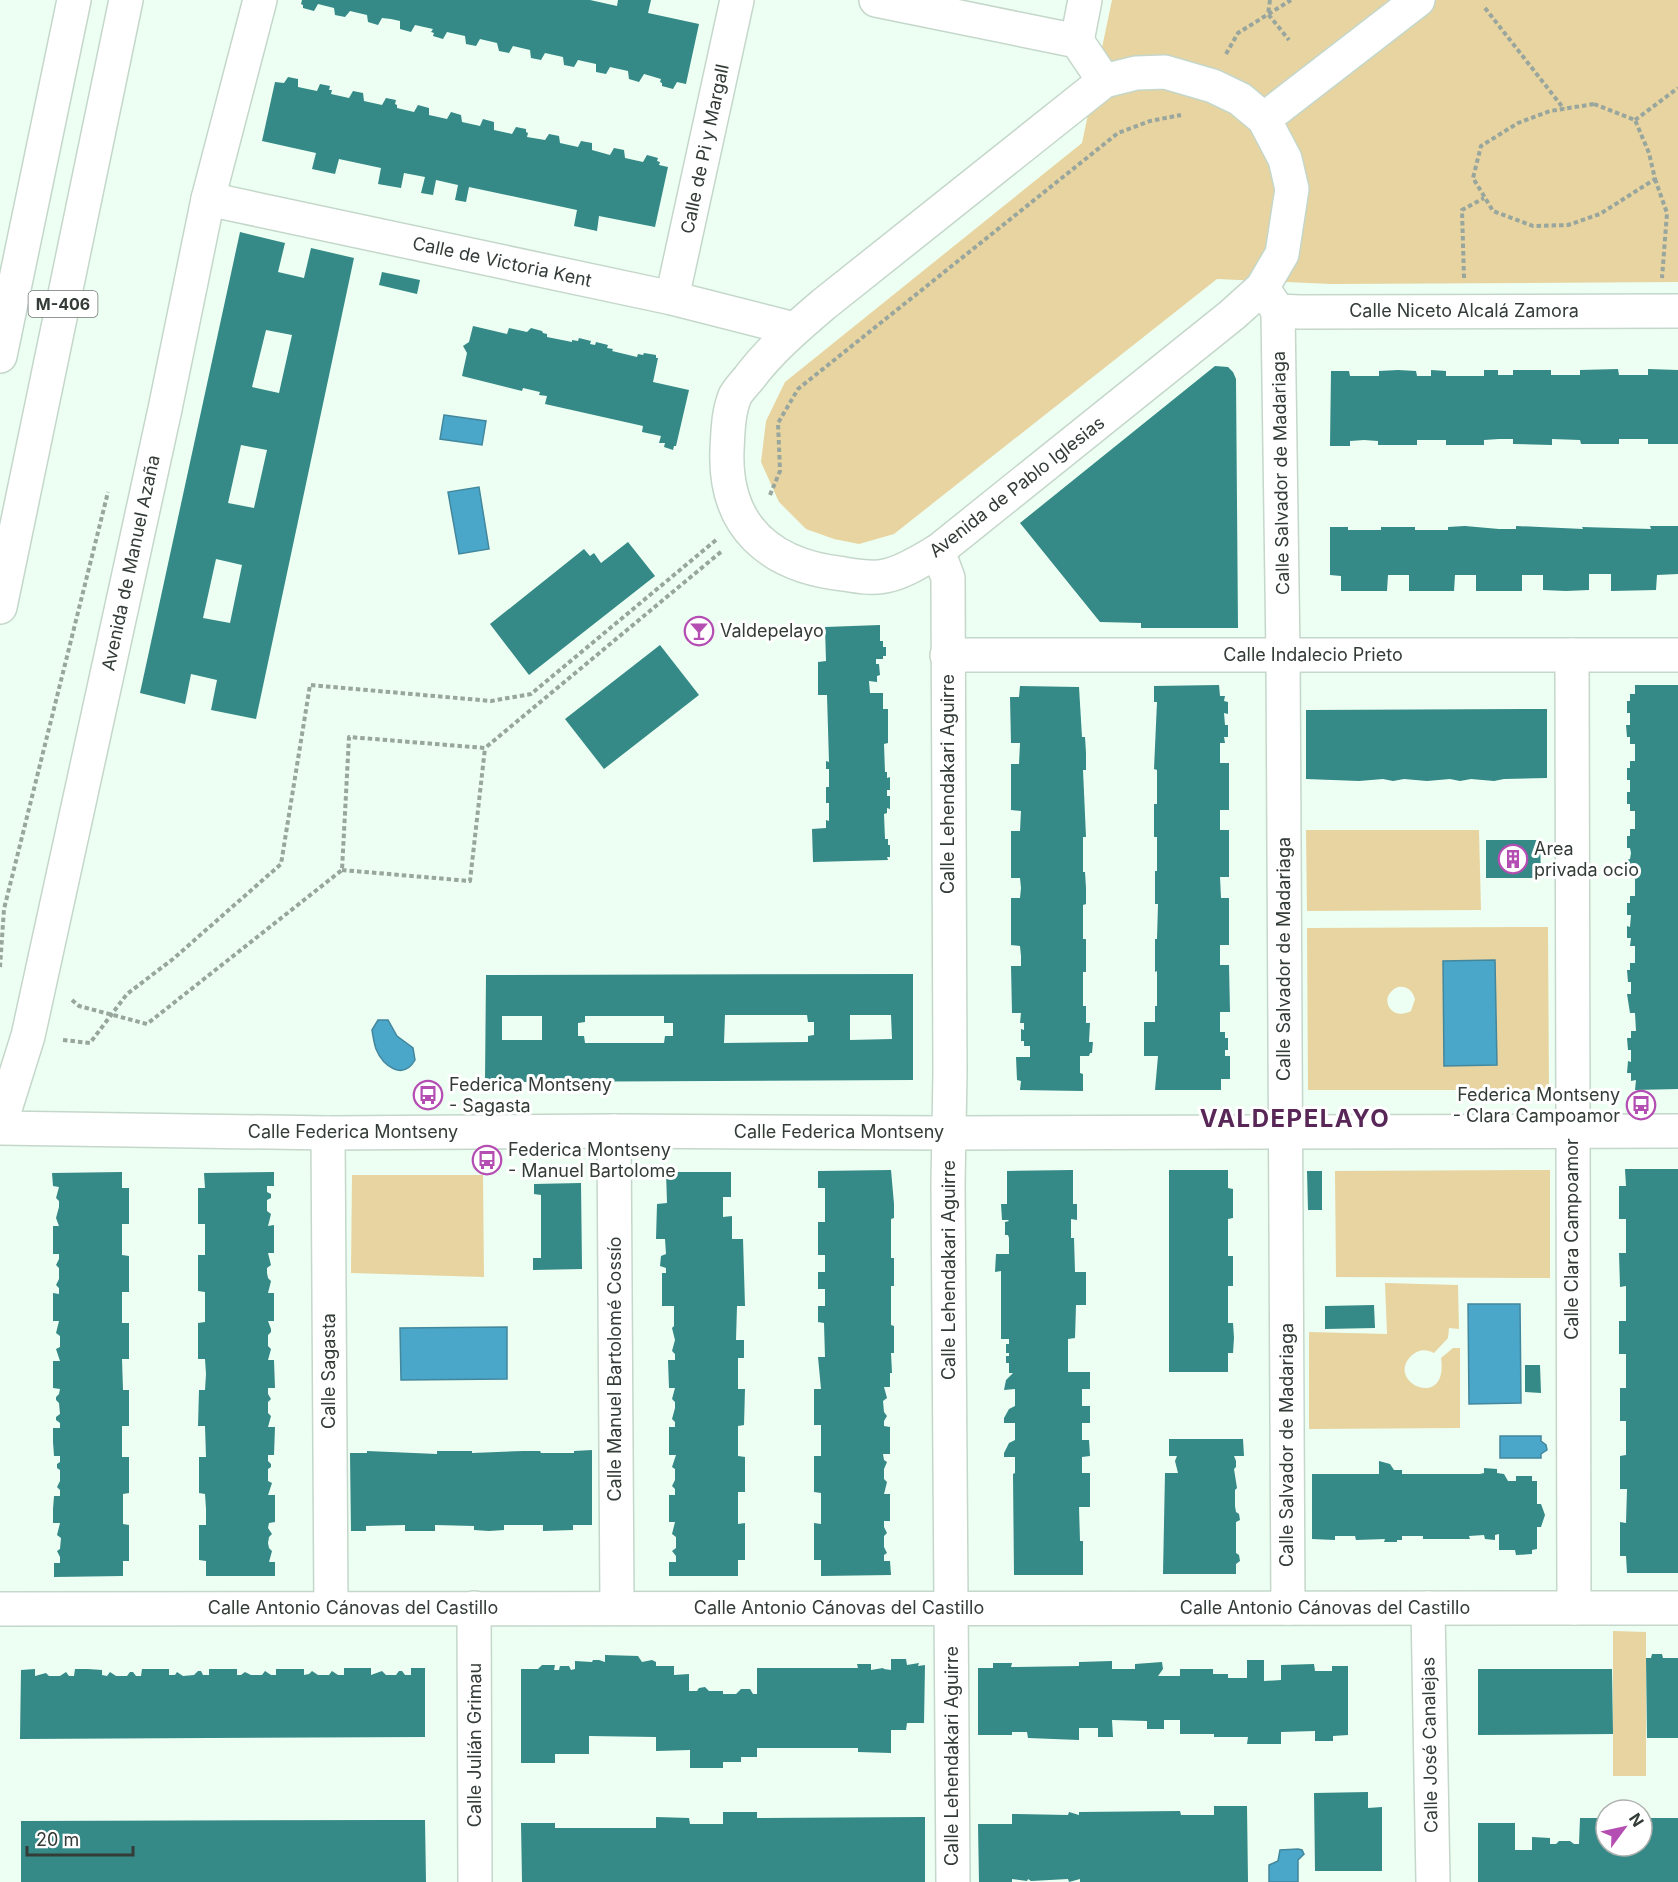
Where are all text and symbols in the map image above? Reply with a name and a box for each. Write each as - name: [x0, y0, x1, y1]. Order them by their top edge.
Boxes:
- street label: Calle de Pi y Margall: [676, 62, 733, 236]
- street label: Calle de Victoria Kent: [411, 232, 594, 291]
- road number: M-406: [28, 291, 98, 317]
- street label: Calle Niceto Alcalá Zamora: [1349, 300, 1579, 321]
- street label: Calle Salvador de Madariaga: [1268, 351, 1293, 595]
- street label: Avenida de Pablo Iglesias: [925, 412, 1108, 561]
- street label: Avenida de Manuel Azaña: [97, 453, 164, 673]
- bar icon: Valdepelayo: [683, 615, 715, 647]
- place label: Valdepelayo: [720, 620, 824, 641]
- street label: Calle Indalecio Prieto: [1223, 644, 1403, 665]
- street label: Calle Lehendakari Aguirre: [937, 674, 958, 894]
- street label: Calle Salvador de Madariaga: [1273, 837, 1294, 1081]
- place label: Area privada ocio: [1534, 838, 1639, 880]
- building icon: Area privada ocio: [1497, 843, 1529, 875]
- place label: Federica Montseny - Sagasta: [449, 1074, 612, 1116]
- bus stop icon: Federica Montseny - Sagasta: [412, 1079, 444, 1111]
- place label: Federica Montseny - Clara Campoamor: [1453, 1084, 1620, 1126]
- bus stop icon: Federica Montseny - Clara Campoamor: [1625, 1089, 1657, 1121]
- district label: VALDEPELAYO: [1200, 1104, 1390, 1133]
- street label: Calle Federica Montseny: [248, 1121, 458, 1142]
- street label: Calle Federica Montseny: [734, 1121, 944, 1142]
- street label: Calle Clara Campoamor: [1561, 1138, 1582, 1340]
- place label: Federica Montseny - Manuel Bartolome: [508, 1139, 676, 1181]
- bus stop icon: Federica Montseny - Manuel Bartolome: [471, 1144, 503, 1176]
- street label: Calle Lehendakari Aguirre: [938, 1160, 959, 1380]
- street label: Calle Manuel Bartolomé Cossío: [604, 1236, 625, 1502]
- street label: Calle Sagasta: [318, 1313, 339, 1429]
- street label: Calle Salvador de Madariaga: [1276, 1323, 1297, 1567]
- street label: Calle Antonio Cánovas del Castillo: [208, 1597, 498, 1618]
- street label: Calle Antonio Cánovas del Castillo: [694, 1597, 984, 1618]
- street label: Calle Antonio Cánovas del Castillo: [1180, 1597, 1470, 1618]
- street label: Calle Lehendakari Aguirre: [941, 1646, 962, 1866]
- street label: Calle José Canalejas: [1417, 1657, 1442, 1833]
- street label: Calle Julián Grimau: [464, 1663, 485, 1827]
- north arrow: [1594, 1798, 1654, 1858]
- text: N: [1625, 1809, 1648, 1830]
- scale bar: [27, 1819, 134, 1857]
- text: 20 m: [36, 1829, 79, 1850]

